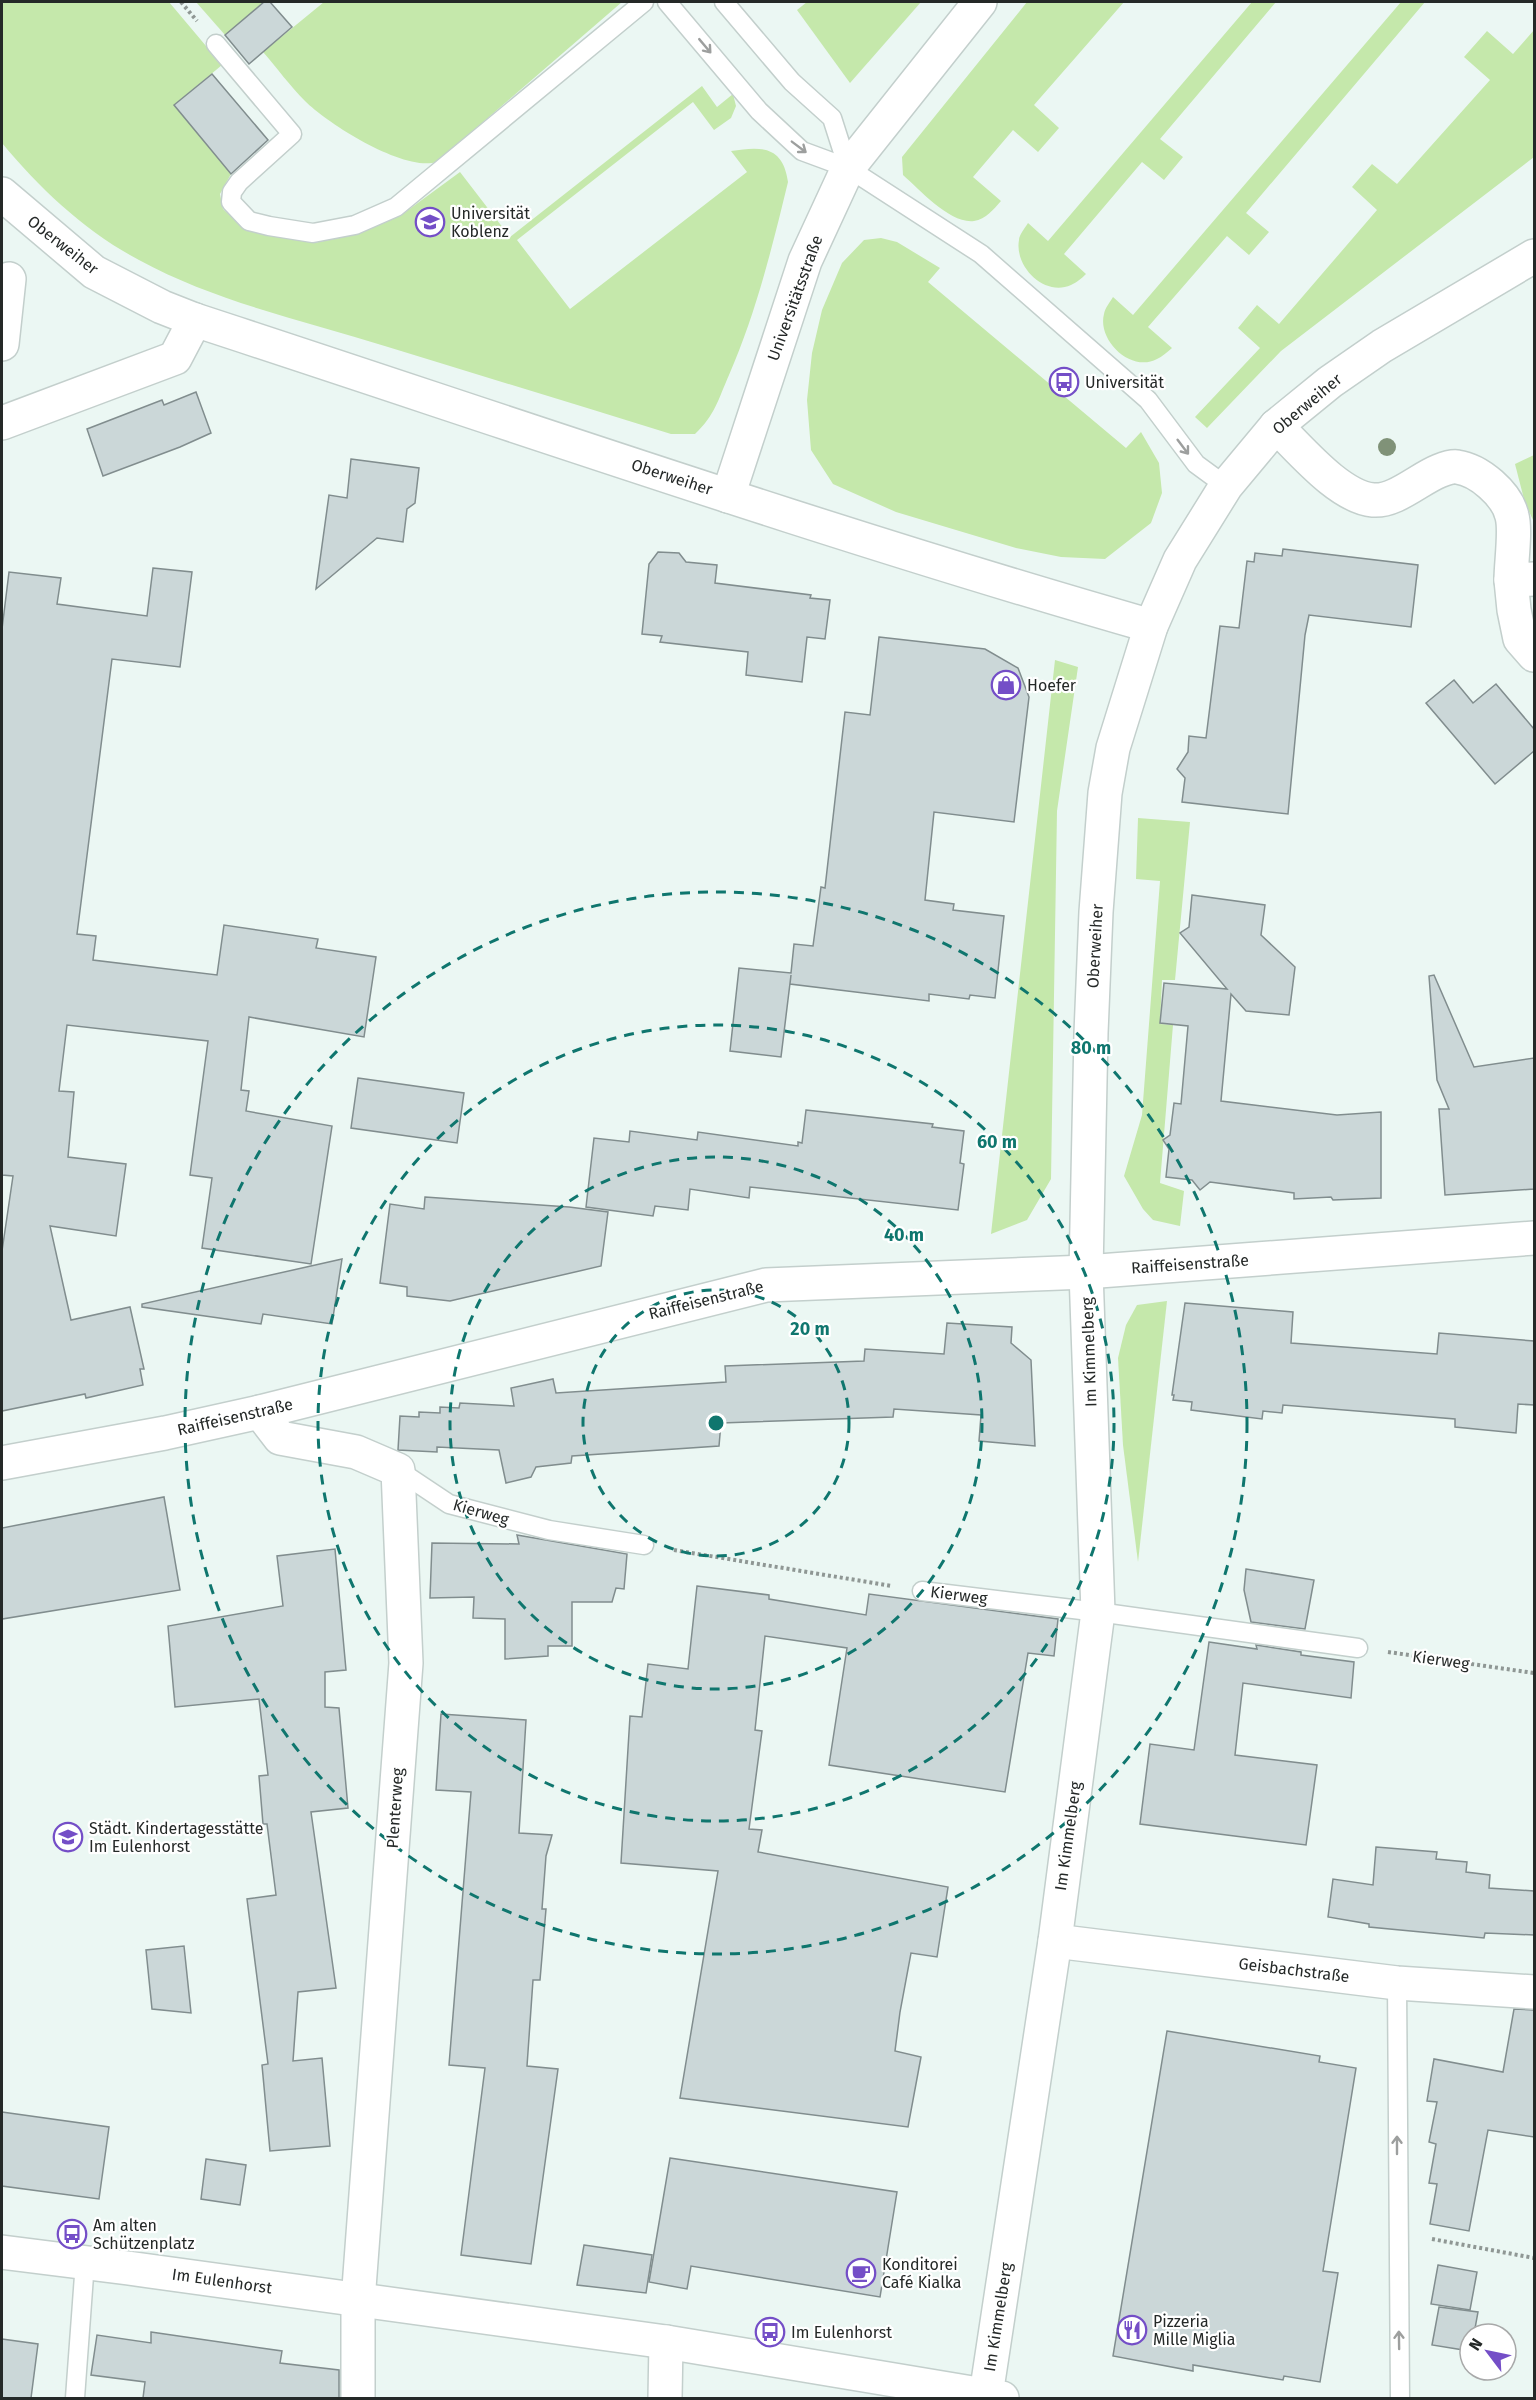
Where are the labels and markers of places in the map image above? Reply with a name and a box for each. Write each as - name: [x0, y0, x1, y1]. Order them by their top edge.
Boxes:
- place label: Universität Koblenz: [451, 204, 530, 241]
- school or university icon: Universität Koblenz: [414, 206, 446, 238]
- bus stop icon: Universität: [1048, 366, 1080, 398]
- place label: Universität: [1085, 373, 1164, 392]
- shop icon: Hoefer: [990, 669, 1022, 701]
- place label: Hoefer: [1027, 676, 1077, 695]
- centre of rings: [706, 1413, 726, 1433]
- place label: Städt. Kindertagesstätte Im Eulenhorst: [89, 1819, 264, 1856]
- school or university icon: Städt. Kindertagesstätte Im Eulenhorst: [52, 1821, 84, 1853]
- place label: Am alten Schützenplatz: [93, 2216, 194, 2253]
- bus stop icon: Am alten Schützenplatz: [56, 2218, 88, 2250]
- place label: Konditorei Café Kialka: [882, 2255, 962, 2292]
- cafe icon: Konditorei Café Kialka: [845, 2257, 877, 2289]
- place label: Pizzeria Mille Miglia: [1153, 2312, 1235, 2349]
- restaurant icon: Pizzeria Mille Miglia: [1116, 2314, 1148, 2346]
- bus stop icon: Im Eulenhorst: [754, 2316, 786, 2348]
- place label: Im Eulenhorst: [791, 2323, 892, 2342]

